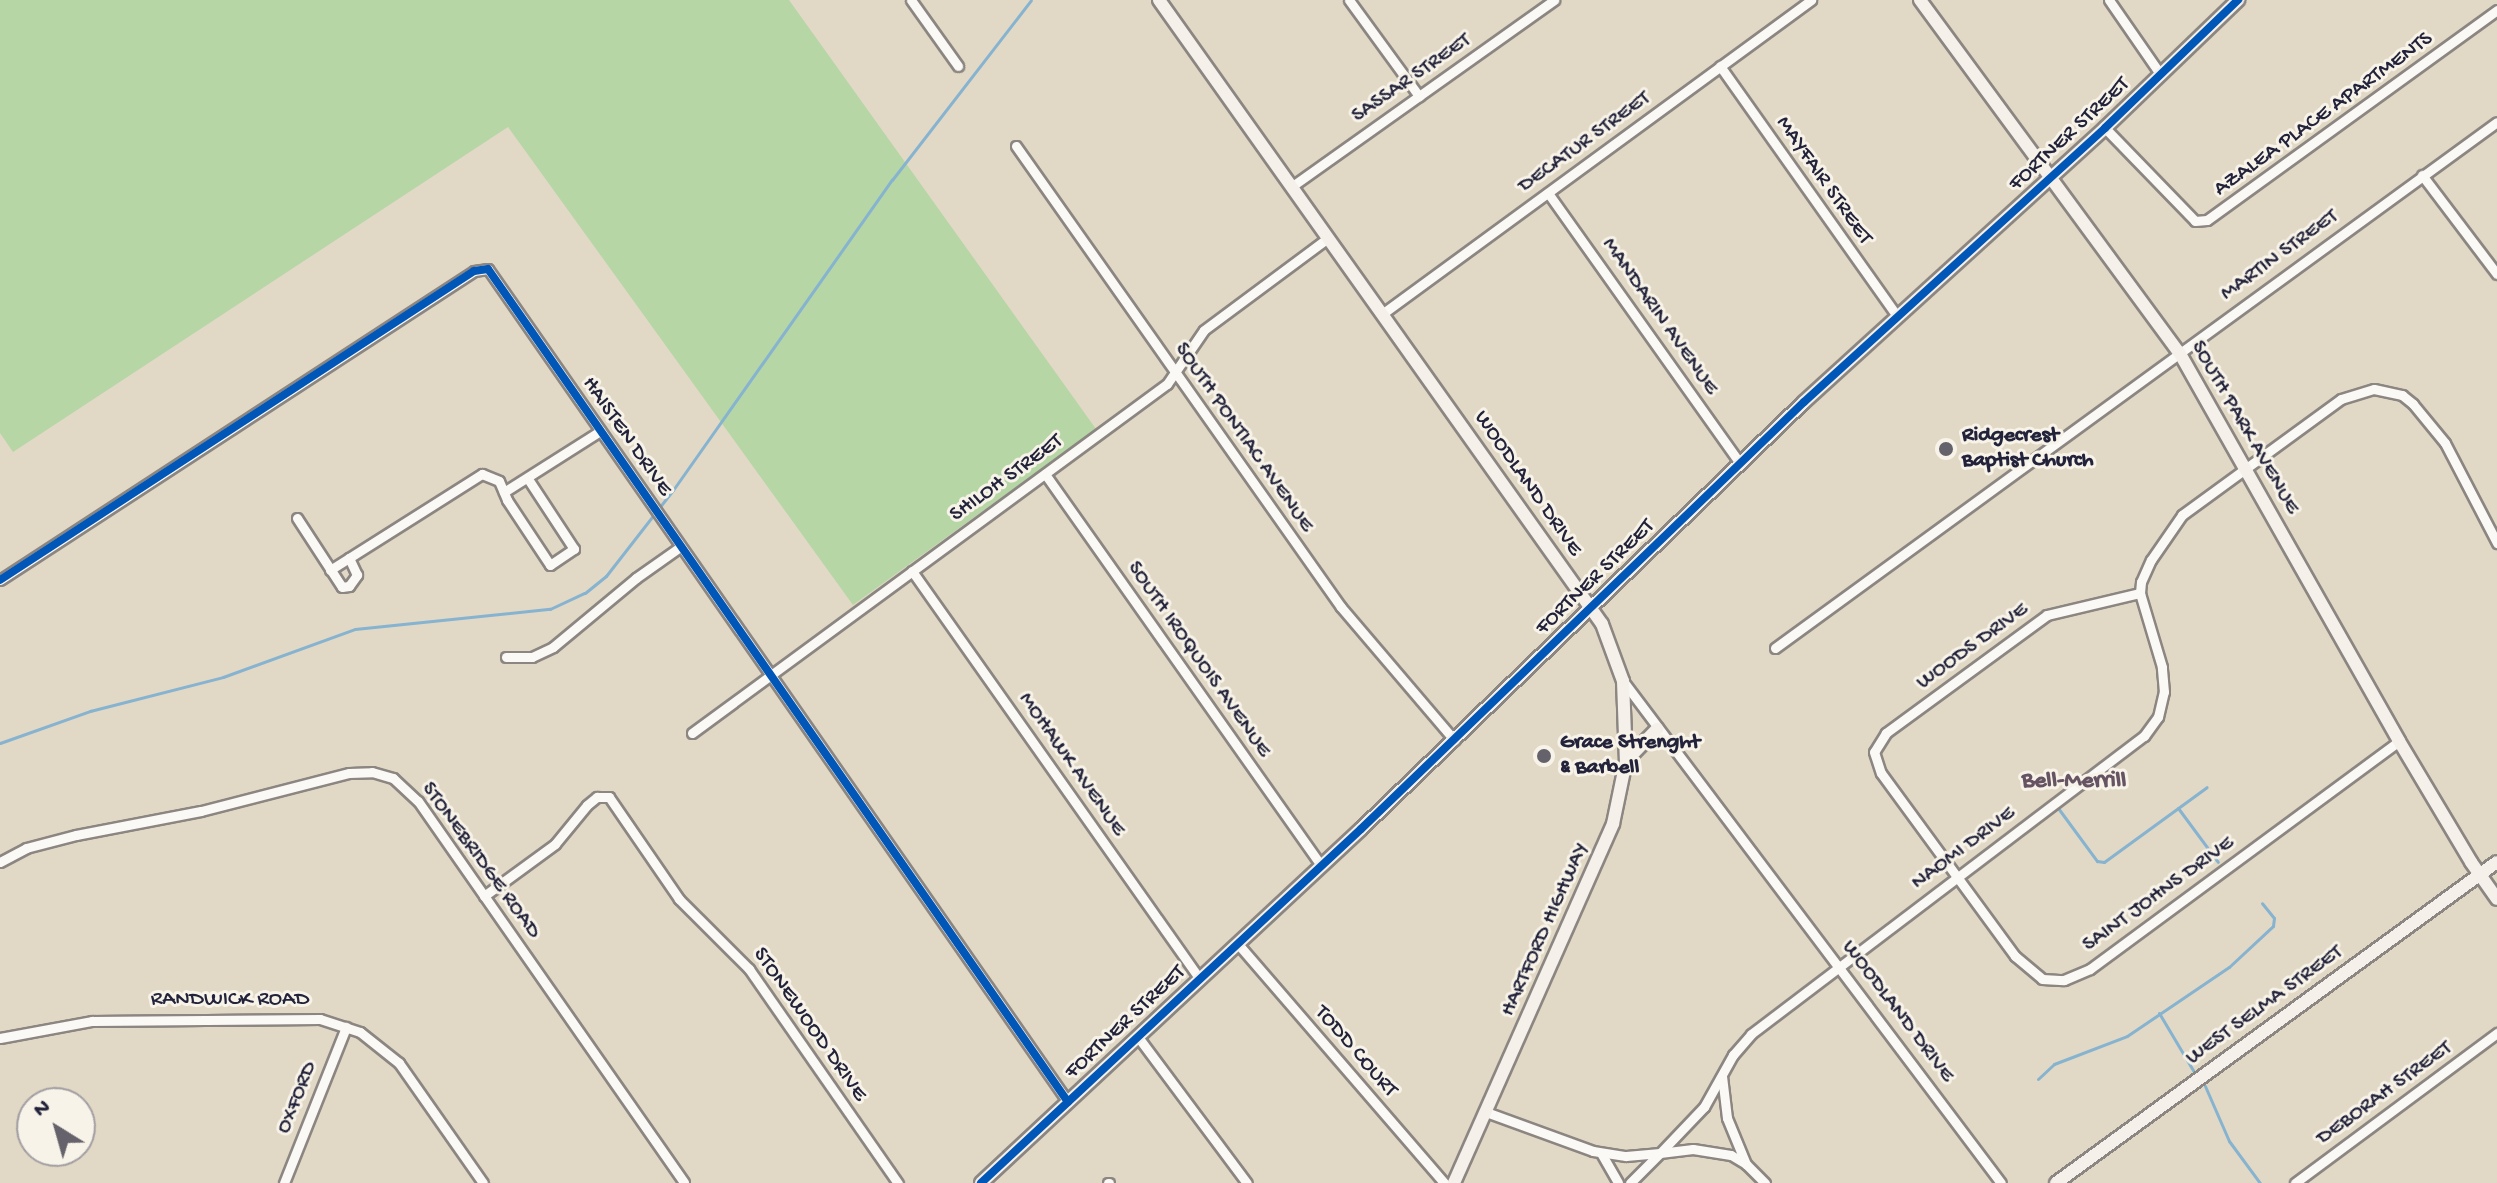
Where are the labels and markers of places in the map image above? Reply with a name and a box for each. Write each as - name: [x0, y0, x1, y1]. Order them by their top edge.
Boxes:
- place label: Ridgecrest Baptist Church: [1962, 423, 2093, 474]
- marker: Ridgecrest Baptist Church: [1937, 440, 1955, 458]
- place label: Grace Strenght & Barbell: [1560, 730, 1700, 782]
- marker: Grace Strenght & Barbell: [1535, 747, 1553, 765]

